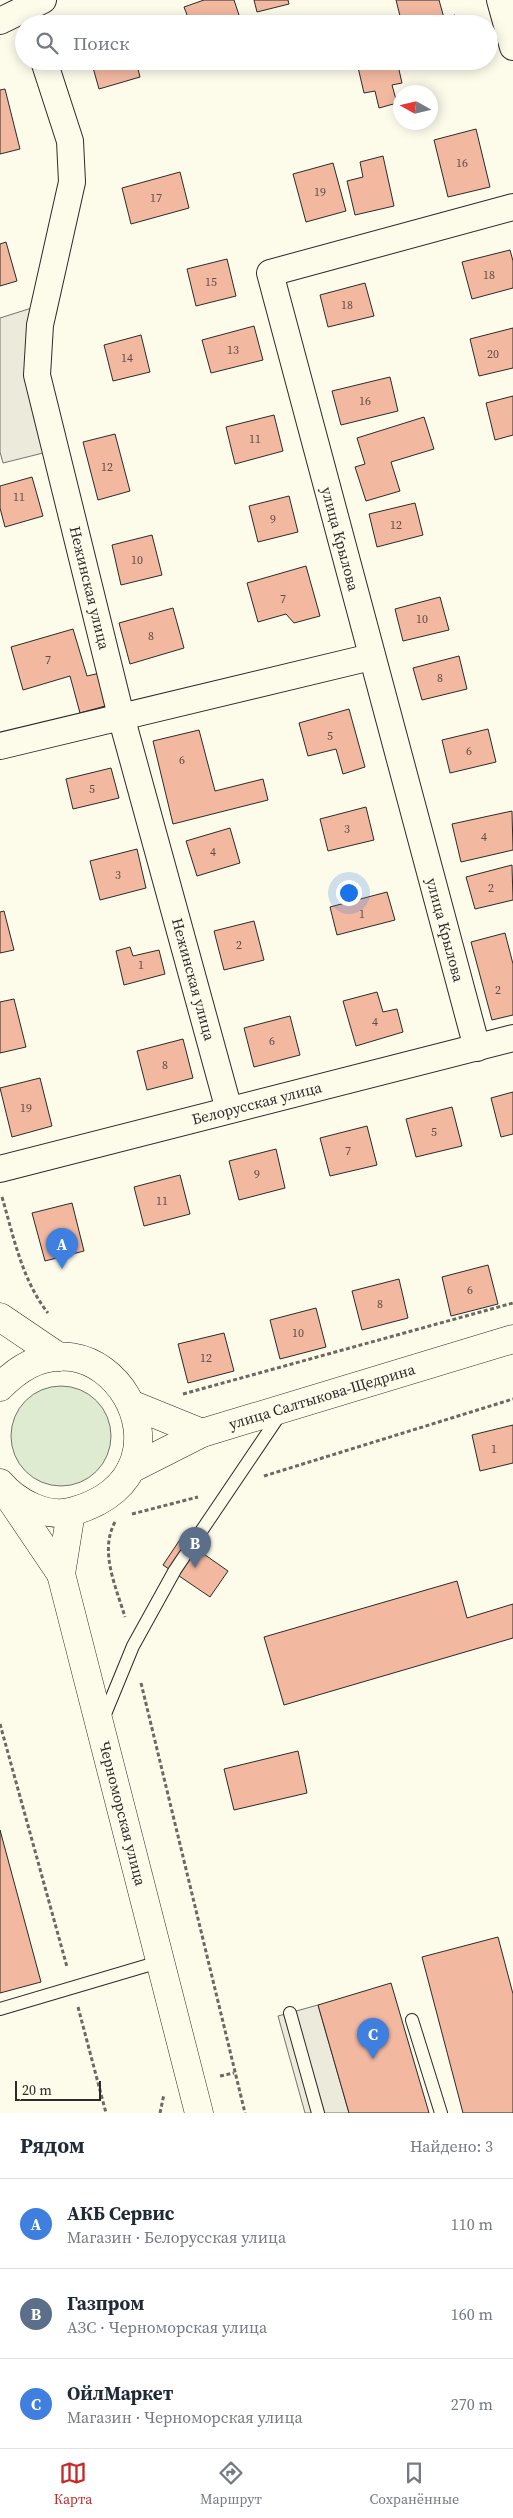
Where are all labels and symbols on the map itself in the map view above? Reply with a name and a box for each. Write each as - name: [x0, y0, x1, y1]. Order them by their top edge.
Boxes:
- north arrow: [393, 85, 438, 130]
- house number: 16: [456, 155, 468, 171]
- house number: 19: [314, 184, 326, 200]
- house number: 17: [150, 190, 162, 206]
- house number: 18: [483, 267, 495, 283]
- house number: 15: [205, 274, 217, 290]
- house number: 18: [341, 297, 353, 313]
- house number: 13: [227, 342, 239, 358]
- house number: 20: [487, 346, 499, 362]
- house number: 14: [121, 350, 133, 366]
- house number: 16: [359, 393, 371, 409]
- house number: 11: [249, 431, 261, 447]
- house number: 12: [101, 459, 113, 475]
- street label: улица Крылова: [316, 484, 365, 594]
- house number: 11: [13, 489, 25, 505]
- house number: 9: [270, 511, 276, 527]
- house number: 12: [390, 517, 402, 533]
- street label: Нежинская улица: [65, 524, 115, 652]
- house number: 10: [131, 552, 143, 568]
- house number: 7: [280, 591, 286, 607]
- house number: 10: [416, 611, 428, 627]
- house number: 8: [148, 628, 154, 644]
- house number: 7: [45, 652, 51, 668]
- house number: 8: [437, 670, 443, 686]
- house number: 5: [327, 728, 333, 744]
- house number: 6: [466, 743, 472, 759]
- house number: 6: [179, 752, 185, 768]
- house number: 5: [89, 781, 95, 797]
- house number: 3: [344, 821, 350, 837]
- house number: 4: [481, 829, 487, 845]
- house number: 4: [210, 844, 216, 860]
- house number: 3: [115, 867, 121, 883]
- street label: улица Крылова: [421, 875, 470, 985]
- your location: [336, 880, 362, 906]
- house number: 2: [488, 880, 494, 896]
- house number: 1: [359, 906, 365, 922]
- street label: Нежинская улица: [167, 915, 221, 1043]
- house number: 2: [236, 937, 242, 953]
- house number: 1: [138, 957, 144, 973]
- house number: 2: [495, 982, 501, 998]
- house number: 4: [372, 1014, 378, 1030]
- house number: 6: [269, 1033, 275, 1049]
- house number: 8: [162, 1057, 168, 1073]
- street label: Белорусская улица: [189, 1076, 324, 1130]
- house number: 19: [20, 1100, 32, 1116]
- house number: 5: [431, 1124, 437, 1140]
- house number: 7: [345, 1143, 351, 1159]
- house number: 9: [254, 1166, 260, 1182]
- house number: 11: [156, 1193, 168, 1209]
- pin: A: [46, 1228, 78, 1269]
- house number: 6: [467, 1282, 473, 1298]
- house number: 8: [377, 1296, 383, 1312]
- house number: 10: [292, 1325, 304, 1341]
- house number: 12: [200, 1350, 212, 1366]
- street label: улица Салтыкова-Щедрина: [226, 1358, 418, 1434]
- house number: 1: [491, 1441, 497, 1457]
- pin: B: [179, 1527, 211, 1568]
- street label: Черноморская улица: [94, 1739, 152, 1888]
- pin: C: [357, 2018, 389, 2059]
- scale bar: [15, 2078, 101, 2101]

